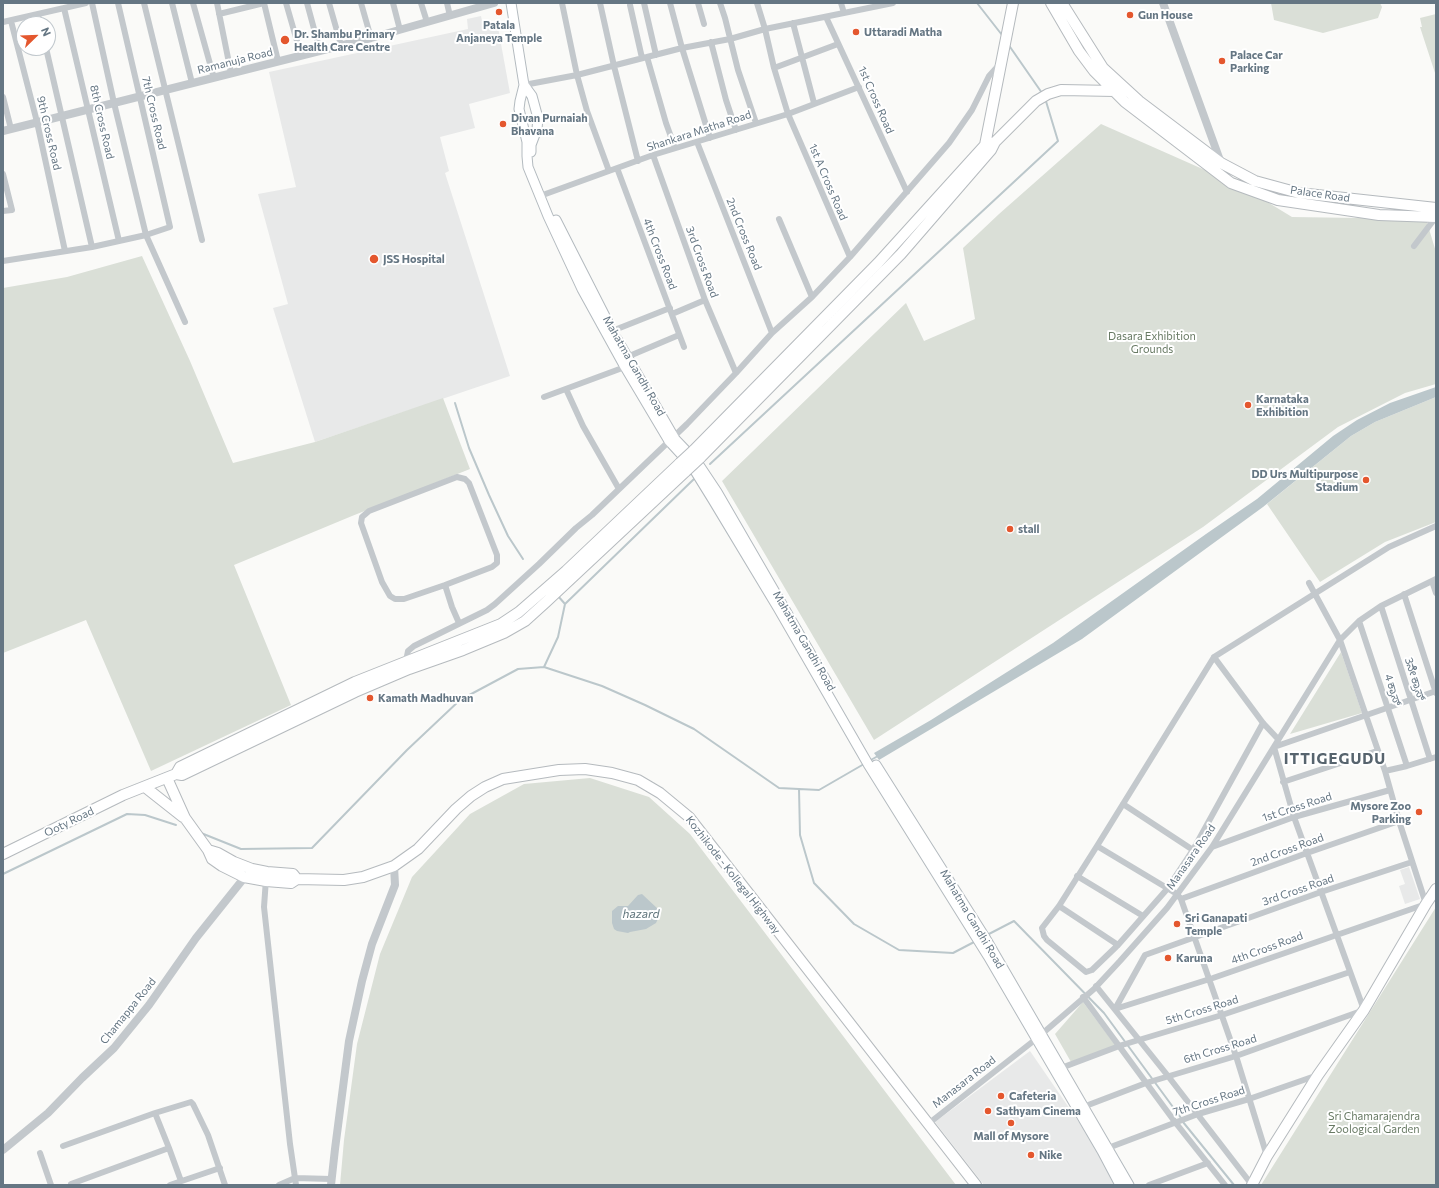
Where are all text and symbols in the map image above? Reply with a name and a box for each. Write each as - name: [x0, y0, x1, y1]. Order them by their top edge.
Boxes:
- marker: Patala Anjaneya Temple: [494, 7, 504, 17]
- place label: Gun House: [1138, 8, 1193, 22]
- marker: Gun House: [1125, 10, 1135, 20]
- north arrow: [16, 16, 56, 56]
- place label: Patala Anjaneya Temple: [456, 18, 542, 44]
- text: N: [39, 25, 54, 38]
- place label: Uttaradi Matha: [864, 25, 942, 39]
- place label: Dr. Shambu Primary Health Care Centre: [294, 27, 395, 53]
- marker: Uttaradi Matha: [851, 27, 861, 37]
- marker: Dr. Shambu Primary Health Care Centre: [279, 34, 291, 46]
- street label: Ramanuja Road: [196, 45, 274, 77]
- place label: Palace Car Parking: [1230, 48, 1283, 74]
- marker: Palace Car Parking: [1217, 56, 1227, 66]
- street label: 1st Cross Road: [855, 64, 897, 136]
- street label: 7th Cross Road: [139, 75, 169, 151]
- street label: 8th Cross Road: [87, 84, 117, 160]
- street label: 9th Cross Road: [34, 95, 64, 171]
- street label: Shankara Matha Road: [645, 108, 753, 154]
- place label: Divan Purnaiah Bhavana: [511, 111, 588, 137]
- marker: Divan Purnaiah Bhavana: [498, 119, 508, 129]
- street label: 1st A Cross Road: [806, 142, 850, 222]
- street label: Palace Road: [1289, 183, 1351, 205]
- street label: 2nd Cross Road: [723, 196, 765, 272]
- street label: 4th Cross Road: [640, 216, 680, 292]
- street label: 3rd Cross Road: [683, 225, 721, 299]
- place label: JSS Hospital: [383, 252, 445, 266]
- marker: JSS Hospital: [368, 253, 380, 265]
- street label: Mahatma Gandhi Road: [600, 314, 668, 418]
- park label: Dasara Exhibition Grounds: [1108, 329, 1196, 355]
- place label: Karnataka Exhibition: [1256, 392, 1309, 418]
- marker: Karnataka Exhibition: [1243, 400, 1253, 410]
- place label: DD Urs Multipurpose Stadium: [1251, 467, 1358, 493]
- marker: DD Urs Multipurpose Stadium: [1361, 475, 1371, 485]
- place label: stall: [1018, 522, 1039, 536]
- marker: stall: [1005, 524, 1015, 534]
- street label: Mahatma Gandhi Road: [770, 589, 838, 693]
- street label: 3ನೆೇ ಕ್ರಾಸ್: [1402, 656, 1428, 702]
- street label: 4 ಕ್ರಾಸ್: [1382, 672, 1404, 708]
- place label: Kamath Madhuvan: [378, 691, 473, 705]
- marker: Kamath Madhuvan: [365, 693, 375, 703]
- district label: ITTIGEGUDU: [1284, 750, 1386, 768]
- street label: 1st Cross Road: [1261, 790, 1333, 824]
- place label: Mysore Zoo Parking: [1350, 799, 1411, 825]
- street label: Ooty Road: [42, 804, 96, 840]
- marker: Mysore Zoo Parking: [1414, 807, 1424, 817]
- street label: Kozhikode - Kollegal Highway: [683, 813, 783, 937]
- street label: Manasara Road: [1164, 822, 1218, 892]
- street label: 2nd Cross Road: [1249, 831, 1325, 869]
- street label: Mahatma Gandhi Road: [937, 867, 1007, 971]
- street label: 3rd Cross Road: [1260, 872, 1336, 908]
- water label: hazard: [623, 907, 659, 921]
- place label: Sri Ganapati Temple: [1185, 911, 1247, 937]
- marker: Sri Ganapati Temple: [1172, 919, 1182, 929]
- street label: 4th Cross Road: [1229, 929, 1305, 967]
- place label: Karuna: [1176, 951, 1212, 965]
- marker: Karuna: [1163, 953, 1173, 963]
- street label: Chamappa Road: [97, 975, 159, 1047]
- street label: 5th Cross Road: [1164, 993, 1240, 1027]
- street label: 6th Cross Road: [1182, 1032, 1258, 1066]
- street label: Manasara Road: [930, 1053, 998, 1111]
- street label: 7th Cross Road: [1171, 1083, 1247, 1119]
- place label: Cafeteria: [1009, 1089, 1056, 1103]
- marker: Cafeteria: [996, 1091, 1006, 1101]
- place label: Sathyam Cinema: [996, 1104, 1081, 1118]
- marker: Sathyam Cinema: [983, 1106, 993, 1116]
- park label: Sri Chamarajendra Zoological Garden: [1328, 1109, 1420, 1135]
- marker: Mall of Mysore: [1006, 1118, 1016, 1128]
- place label: Mall of Mysore: [973, 1129, 1049, 1143]
- place label: Nike: [1039, 1148, 1062, 1162]
- marker: Nike: [1026, 1150, 1036, 1160]

